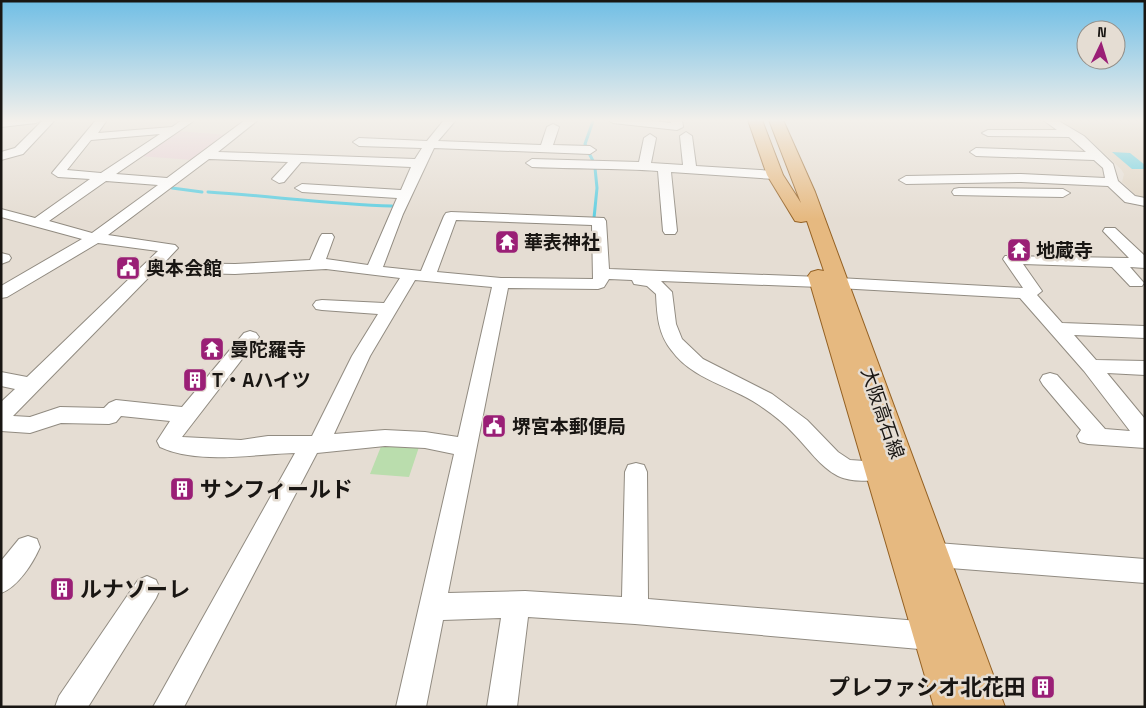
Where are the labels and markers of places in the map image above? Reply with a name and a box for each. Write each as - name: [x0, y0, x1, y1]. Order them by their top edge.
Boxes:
- temple icon: 華表神社: [494, 229, 520, 255]
- place label: 華表神社: [524, 230, 600, 255]
- temple icon: 地蔵寺: [1006, 237, 1032, 263]
- place label: 地蔵寺: [1036, 238, 1093, 263]
- public building icon: 奥本会館: [115, 255, 141, 281]
- place label: 奥本会館: [146, 256, 222, 281]
- temple icon: 曼陀羅寺: [199, 336, 225, 362]
- place label: 曼陀羅寺: [230, 337, 306, 362]
- building icon: T・Aハイツ: [182, 367, 208, 393]
- place label: T・Aハイツ: [212, 368, 311, 393]
- public building icon: 堺宮本郵便局: [481, 413, 507, 439]
- place label: 堺宮本郵便局: [512, 414, 626, 439]
- place label: サンフィールド: [200, 475, 353, 503]
- building icon: サンフィールド: [169, 476, 195, 502]
- place label: ルナソーレ: [80, 575, 190, 603]
- building icon: ルナソーレ: [49, 576, 75, 602]
- place label: プレファシオ北花田: [828, 673, 1026, 701]
- building icon: プレファシオ北花田: [1030, 674, 1056, 700]

